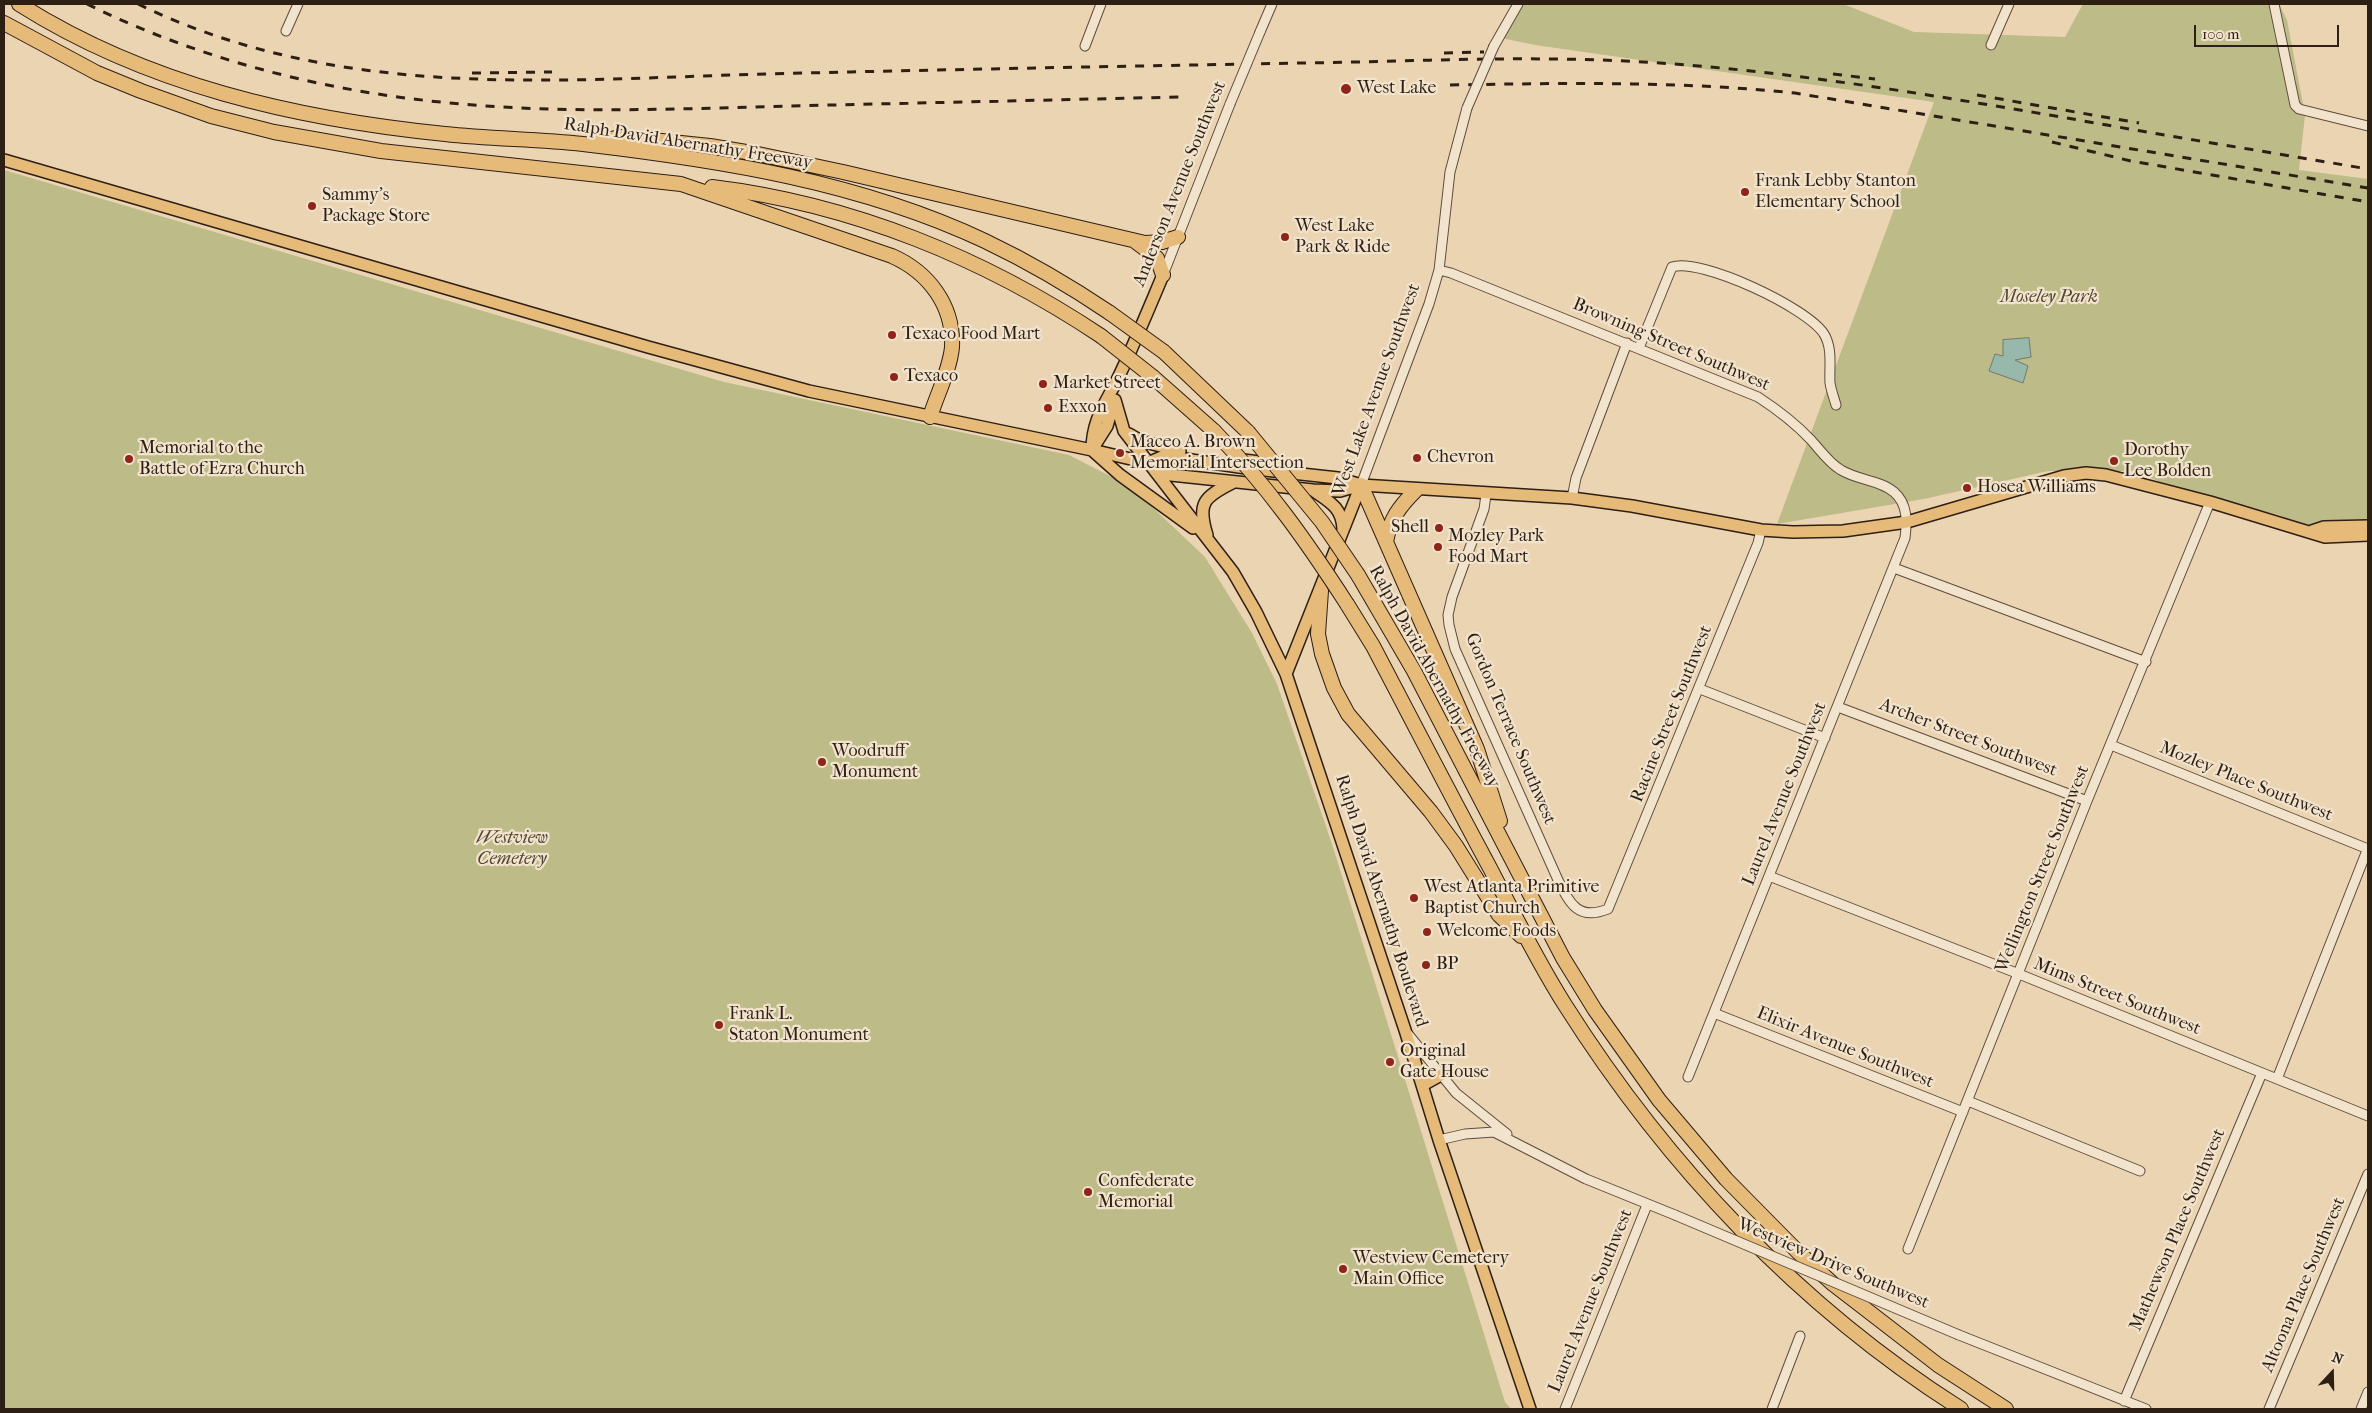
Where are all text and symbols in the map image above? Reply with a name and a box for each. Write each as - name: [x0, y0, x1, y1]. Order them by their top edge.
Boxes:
- scale bar: [2197, 15, 2342, 47]
- text: 100 m: [2202, 25, 2240, 43]
- street label: Anderson Avenue Southwest: [1129, 78, 1231, 290]
- place label: West Lake: [1357, 78, 1436, 100]
- marker: West Lake: [1339, 82, 1353, 96]
- street label: Ralph David Abernathy Freeway: [562, 114, 814, 174]
- place label: Frank Lebby Stanton Elementary School: [1755, 171, 1916, 213]
- place label: Sammy's Package Store: [322, 185, 430, 228]
- marker: Frank Lebby Stanton Elementary School: [1739, 186, 1751, 198]
- marker: Sammy's Package Store: [306, 200, 318, 212]
- place label: West Lake Park & Ride: [1295, 216, 1390, 258]
- marker: West Lake Park & Ride: [1279, 231, 1291, 243]
- street label: West Lake Avenue Southwest: [1328, 281, 1426, 499]
- park label: Moseley Park: [2000, 287, 2098, 309]
- street label: Browning Street Southwest: [1569, 294, 1773, 396]
- place label: Texaco Food Mart: [902, 324, 1041, 346]
- marker: Texaco Food Mart: [886, 329, 898, 341]
- place label: Texaco: [904, 366, 958, 388]
- marker: Texaco: [888, 371, 900, 383]
- place label: Market Street: [1053, 373, 1161, 395]
- marker: Market Street: [1037, 378, 1049, 390]
- place label: Exxon: [1058, 397, 1107, 419]
- marker: Exxon: [1042, 402, 1054, 414]
- place label: Maceo A. Brown Memorial Intersection: [1130, 432, 1304, 474]
- place label: Memorial to the Battle of Ezra Church: [139, 438, 305, 480]
- place label: Dorothy Lee Bolden: [2124, 440, 2211, 482]
- marker: Maceo A. Brown Memorial Intersection: [1114, 447, 1126, 459]
- place label: Chevron: [1427, 447, 1494, 469]
- marker: Chevron: [1411, 452, 1423, 464]
- marker: Memorial to the Battle of Ezra Church: [123, 453, 135, 465]
- marker: Dorothy Lee Bolden: [2108, 455, 2120, 467]
- place label: Hosea Williams: [1977, 477, 2096, 499]
- marker: Hosea Williams: [1961, 482, 1973, 494]
- place label: Shell: [1391, 517, 1429, 539]
- marker: Shell: [1433, 522, 1445, 534]
- place label: Mozley Park Food Mart: [1448, 526, 1544, 568]
- marker: Mozley Park Food Mart: [1432, 541, 1444, 553]
- street label: Ralph David Abernathy Freeway: [1364, 562, 1504, 792]
- street label: Racine Street Southwest: [1627, 622, 1717, 806]
- street label: Gordon Terrace Southwest: [1460, 630, 1560, 828]
- street label: Archer Street Southwest: [1876, 694, 2060, 782]
- street label: Laurel Avenue Southwest: [1738, 699, 1832, 889]
- street label: Mozley Place Southwest: [2156, 737, 2336, 827]
- place label: Woodruff Monument: [832, 741, 918, 784]
- marker: Woodruff Monument: [816, 756, 828, 768]
- street label: Wellington Street Southwest: [1991, 762, 2095, 976]
- street label: Ralph David Abernathy Boulevard: [1330, 772, 1432, 1030]
- park label: Westview Cemetery: [476, 828, 548, 871]
- place label: West Atlanta Primitive Baptist Church: [1424, 877, 1599, 920]
- marker: West Atlanta Primitive Baptist Church: [1408, 892, 1420, 904]
- place label: Welcome Foods: [1437, 921, 1556, 943]
- marker: Welcome Foods: [1421, 926, 1433, 938]
- place label: BP: [1436, 954, 1458, 976]
- street label: Mims Street Southwest: [2030, 954, 2204, 1040]
- marker: BP: [1420, 959, 1432, 971]
- street label: Elixir Avenue Southwest: [1753, 1003, 1937, 1093]
- place label: Frank L. Staton Monument: [729, 1004, 869, 1046]
- marker: Frank L. Staton Monument: [713, 1019, 725, 1031]
- place label: Original Gate House: [1400, 1041, 1489, 1084]
- marker: Original Gate House: [1384, 1056, 1396, 1068]
- street label: Mathewson Place Southwest: [2126, 1126, 2230, 1334]
- place label: Confederate Memorial: [1098, 1171, 1194, 1214]
- marker: Confederate Memorial: [1082, 1186, 1094, 1198]
- street label: Altoona Place Southwest: [2257, 1194, 2351, 1376]
- street label: Laurel Avenue Southwest: [1544, 1206, 1638, 1396]
- street label: Westview Drive Southwest: [1734, 1214, 1932, 1314]
- place label: Westview Cemetery Main Office: [1353, 1248, 1509, 1290]
- marker: Westview Cemetery Main Office: [1337, 1263, 1349, 1275]
- north arrow: [2307, 1348, 2357, 1398]
- text: N: [2330, 1349, 2346, 1368]

